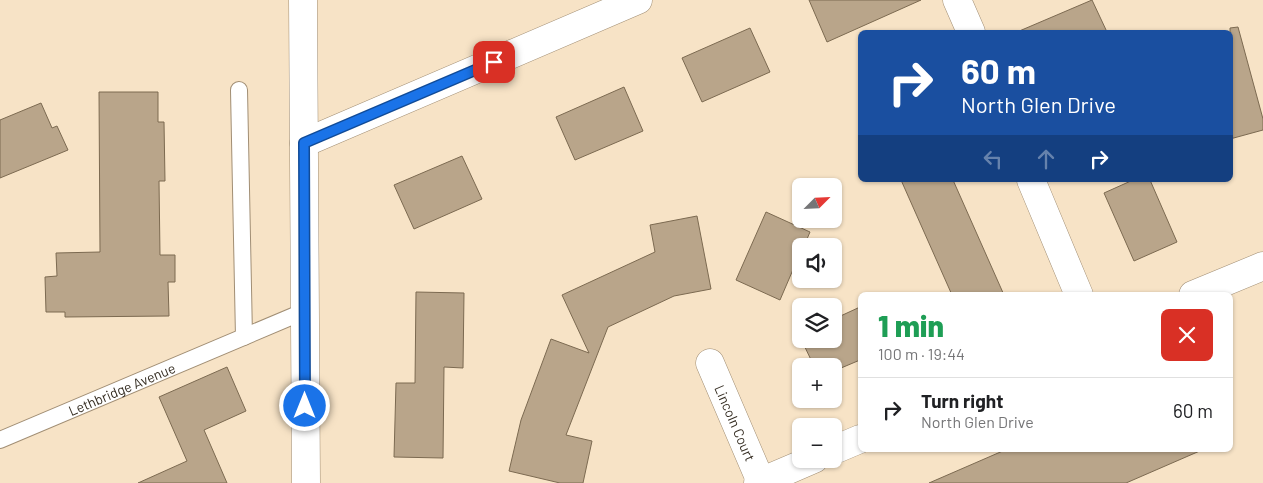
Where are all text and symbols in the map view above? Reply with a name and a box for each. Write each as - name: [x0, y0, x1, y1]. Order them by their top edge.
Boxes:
- pin: [473, 41, 515, 83]
- icon: arrive: [480, 48, 508, 76]
- text: 60 m: [961, 49, 1036, 91]
- icon: right: [878, 50, 943, 115]
- text: North Glen Drive: [961, 91, 1116, 117]
- icon: left: [979, 145, 1007, 173]
- icon: ahead: [1032, 145, 1060, 173]
- icon: right: [1085, 145, 1113, 173]
- north arrow: [792, 178, 842, 228]
- map controls: [792, 178, 842, 468]
- button: sound: [792, 238, 842, 288]
- button: layers: [792, 298, 842, 348]
- text: 1 min: [878, 307, 944, 343]
- button: close: [1161, 309, 1213, 361]
- text: 100 m · 19:44: [878, 344, 965, 363]
- street label: Lethbridge Avenue: [66, 358, 178, 419]
- button: +: [792, 358, 842, 408]
- position arrow: [278, 379, 330, 431]
- street label: Lincoln Court: [712, 382, 759, 464]
- text: Turn right: [921, 389, 1003, 412]
- icon: right: [878, 396, 906, 424]
- text: 60 m: [1173, 399, 1213, 422]
- text: North Glen Drive: [921, 412, 1034, 431]
- button: −: [792, 418, 842, 468]

